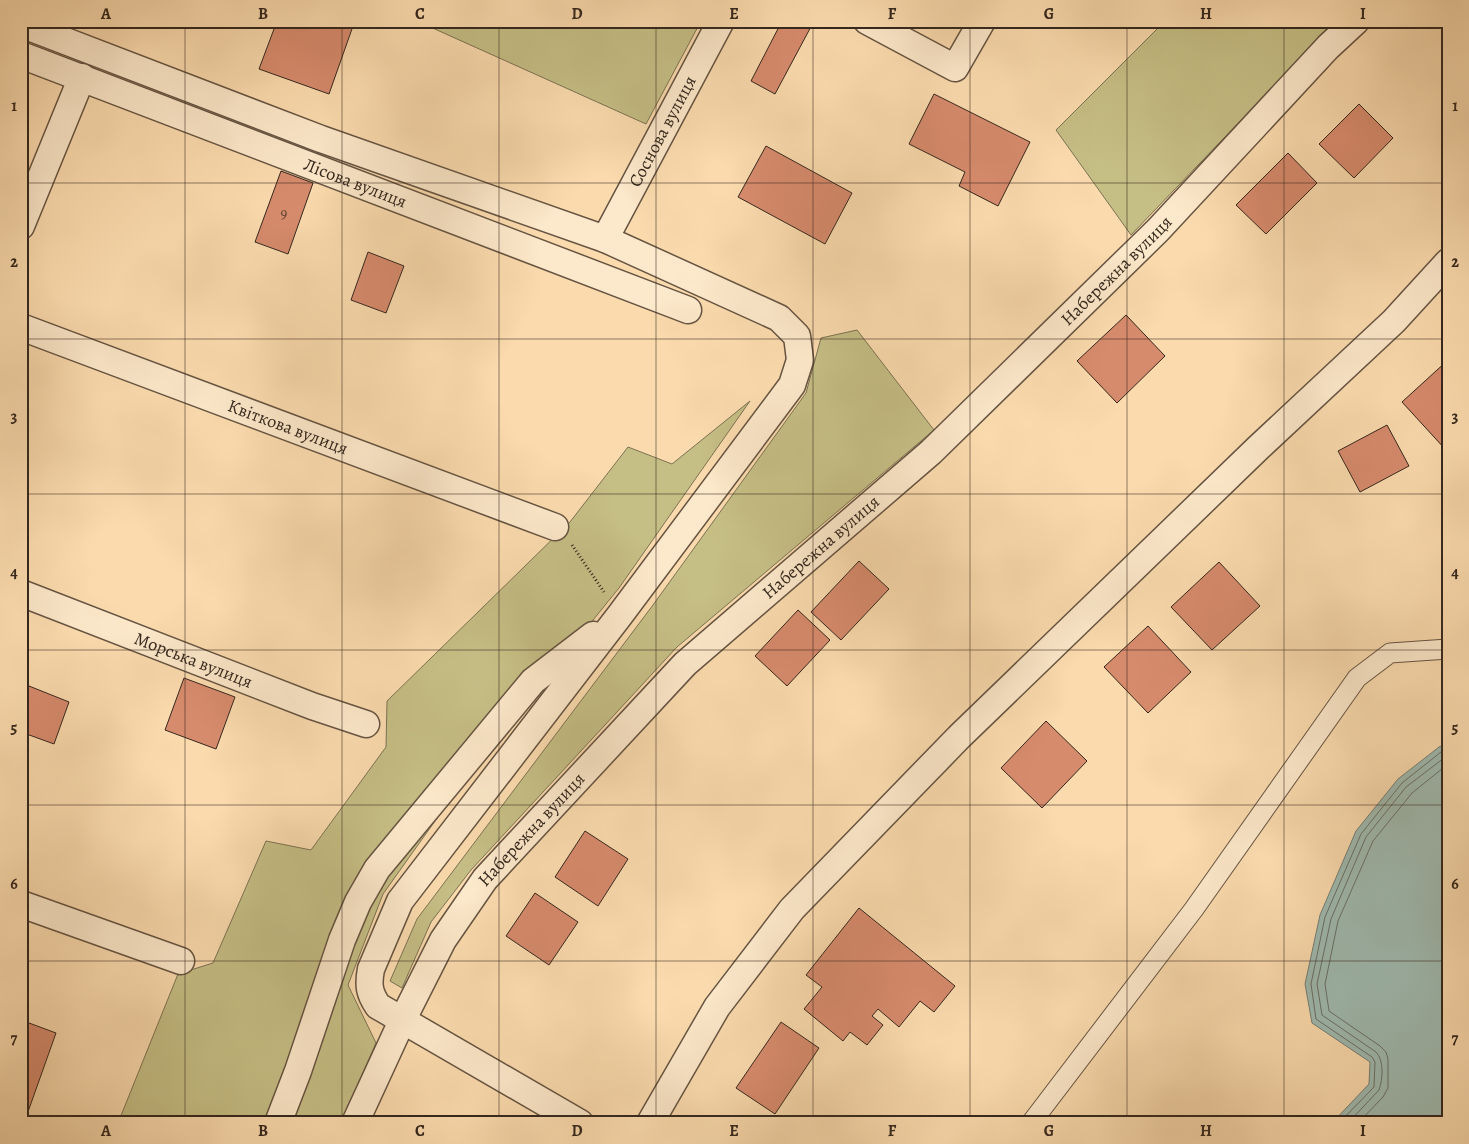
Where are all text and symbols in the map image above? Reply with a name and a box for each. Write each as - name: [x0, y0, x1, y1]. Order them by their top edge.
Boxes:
- text: A: [100, 3, 112, 25]
- text: B: [258, 3, 268, 25]
- text: C: [415, 3, 425, 25]
- text: D: [571, 3, 583, 25]
- text: E: [729, 3, 739, 25]
- text: F: [888, 3, 897, 25]
- text: G: [1044, 3, 1054, 25]
- text: H: [1200, 3, 1212, 25]
- text: I: [1360, 3, 1366, 25]
- street label: Соснова вулиця: [623, 71, 702, 191]
- text: 1: [11, 95, 17, 117]
- text: 1: [1452, 95, 1458, 117]
- street label: Лісова вулиця: [300, 152, 410, 213]
- house number: 9: [281, 203, 288, 223]
- street label: Набережна вулиця: [1055, 210, 1177, 331]
- text: 2: [10, 251, 18, 273]
- text: 2: [1451, 251, 1459, 273]
- street label: Квіткова вулиця: [224, 394, 351, 460]
- text: 3: [11, 406, 18, 428]
- text: 3: [1452, 406, 1459, 428]
- street label: Набережна вулиця: [757, 490, 884, 604]
- text: 4: [10, 562, 18, 584]
- text: 4: [1451, 562, 1459, 584]
- street label: Морська вулиця: [131, 626, 256, 694]
- text: 5: [11, 717, 18, 739]
- text: 5: [1452, 717, 1459, 739]
- street label: Набережна вулиця: [472, 767, 590, 891]
- text: 6: [10, 873, 18, 895]
- text: 6: [1451, 873, 1459, 895]
- text: 7: [11, 1028, 18, 1050]
- text: 7: [1452, 1028, 1459, 1050]
- text: A: [100, 1120, 112, 1142]
- text: B: [258, 1120, 268, 1142]
- text: C: [415, 1120, 425, 1142]
- text: D: [571, 1120, 583, 1142]
- text: E: [729, 1120, 739, 1142]
- text: F: [888, 1120, 897, 1142]
- text: G: [1044, 1120, 1054, 1142]
- text: H: [1200, 1120, 1212, 1142]
- text: I: [1360, 1120, 1366, 1142]

